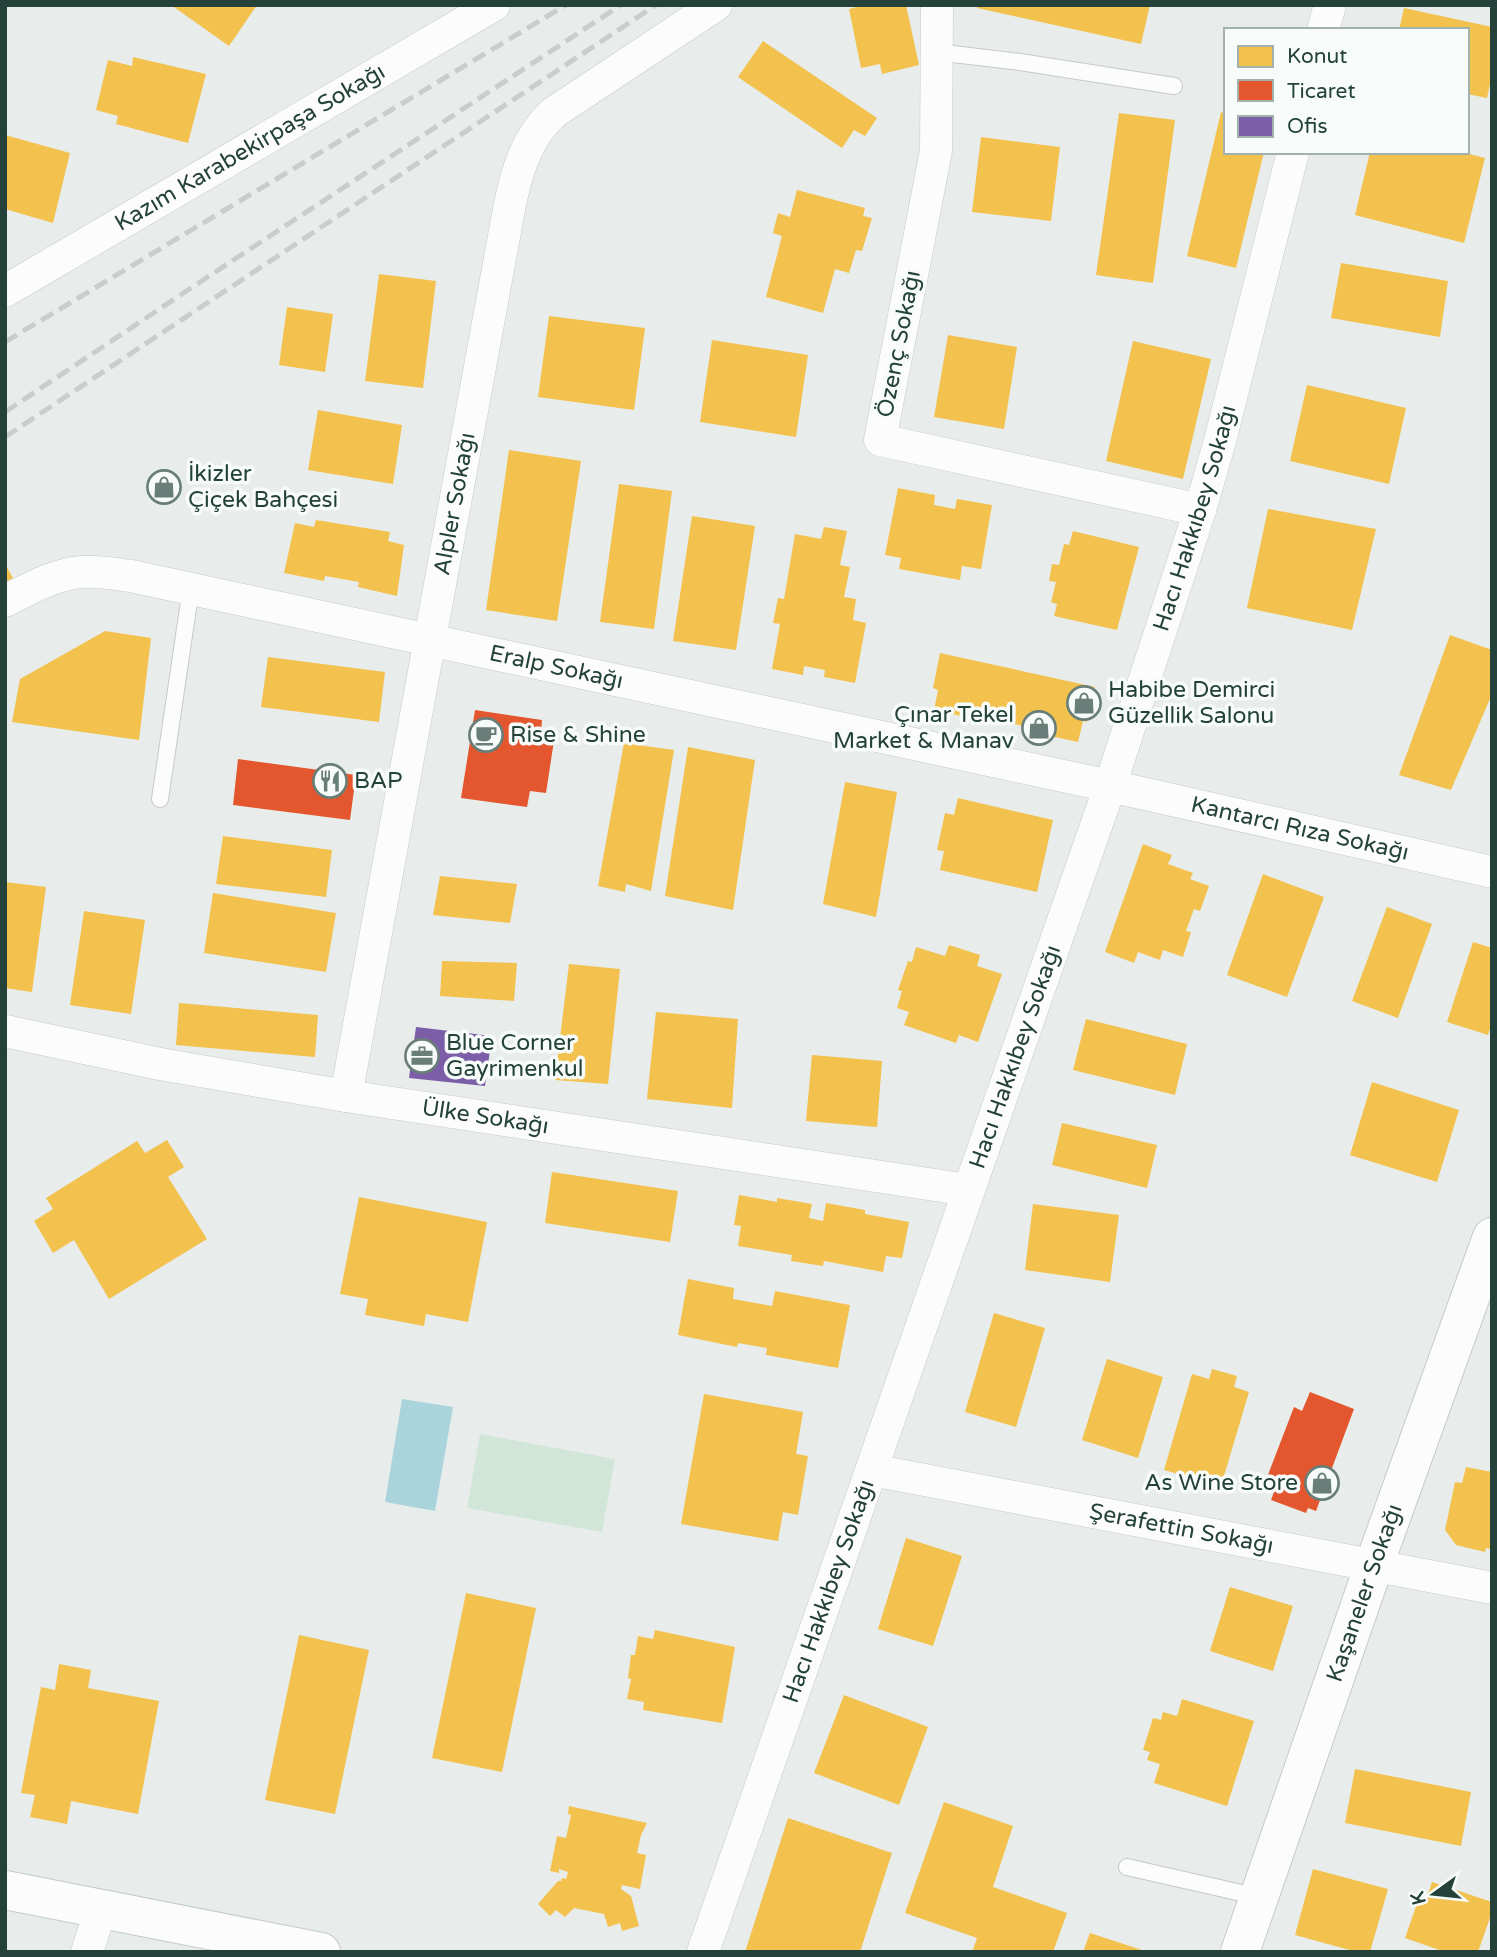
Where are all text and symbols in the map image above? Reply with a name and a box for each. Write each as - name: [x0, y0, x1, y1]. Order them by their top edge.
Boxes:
- legend: [1224, 28, 1469, 154]
- text: Konut: [1287, 44, 1347, 69]
- street label: Kazım Karabekirpaşa Sokağı: [110, 58, 390, 238]
- text: Ticaret: [1287, 79, 1355, 104]
- text: Ofis: [1287, 114, 1328, 139]
- street label: Özenç Sokağı: [871, 268, 927, 420]
- street label: Hacı Hakkıbey Sokağı: [1147, 402, 1242, 635]
- street label: Alpler Sokağı: [428, 430, 482, 578]
- place label: İkizler Çiçek Bahçesi: [188, 460, 338, 514]
- shop icon: İkizler Çiçek Bahçesi: [145, 468, 183, 506]
- street label: Eralp Sokağı: [487, 639, 626, 695]
- place label: Habibe Demirci Güzellik Salonu: [1108, 676, 1275, 730]
- shop icon: Habibe Demirci Güzellik Salonu: [1065, 684, 1103, 722]
- place label: Çınar Tekel Market & Manav: [833, 701, 1014, 755]
- shop icon: Çınar Tekel Market & Manav: [1020, 709, 1058, 747]
- cafe icon: Rise & Shine: [467, 716, 505, 754]
- place label: Rise & Shine: [510, 721, 646, 749]
- restaurant icon: BAP: [311, 762, 349, 800]
- place label: BAP: [354, 767, 403, 795]
- street label: Kantarcı Rıza Sokağı: [1188, 791, 1412, 867]
- street label: Hacı Hakkıbey Sokağı: [964, 941, 1067, 1172]
- place label: Blue Corner Gayrimenkul: [446, 1029, 583, 1083]
- office icon: Blue Corner Gayrimenkul: [403, 1037, 441, 1075]
- street label: Ülke Sokağı: [420, 1094, 551, 1140]
- shop icon: As Wine Store: [1303, 1464, 1341, 1502]
- place label: As Wine Store: [1144, 1469, 1298, 1497]
- street label: Hacı Hakkıbey Sokağı: [777, 1476, 881, 1707]
- street label: Şerafettin Sokağı: [1087, 1498, 1276, 1560]
- street label: Kaşaneler Sokağı: [1321, 1500, 1409, 1686]
- north arrow: [1399, 1859, 1469, 1929]
- text: K: [1406, 1889, 1431, 1907]

